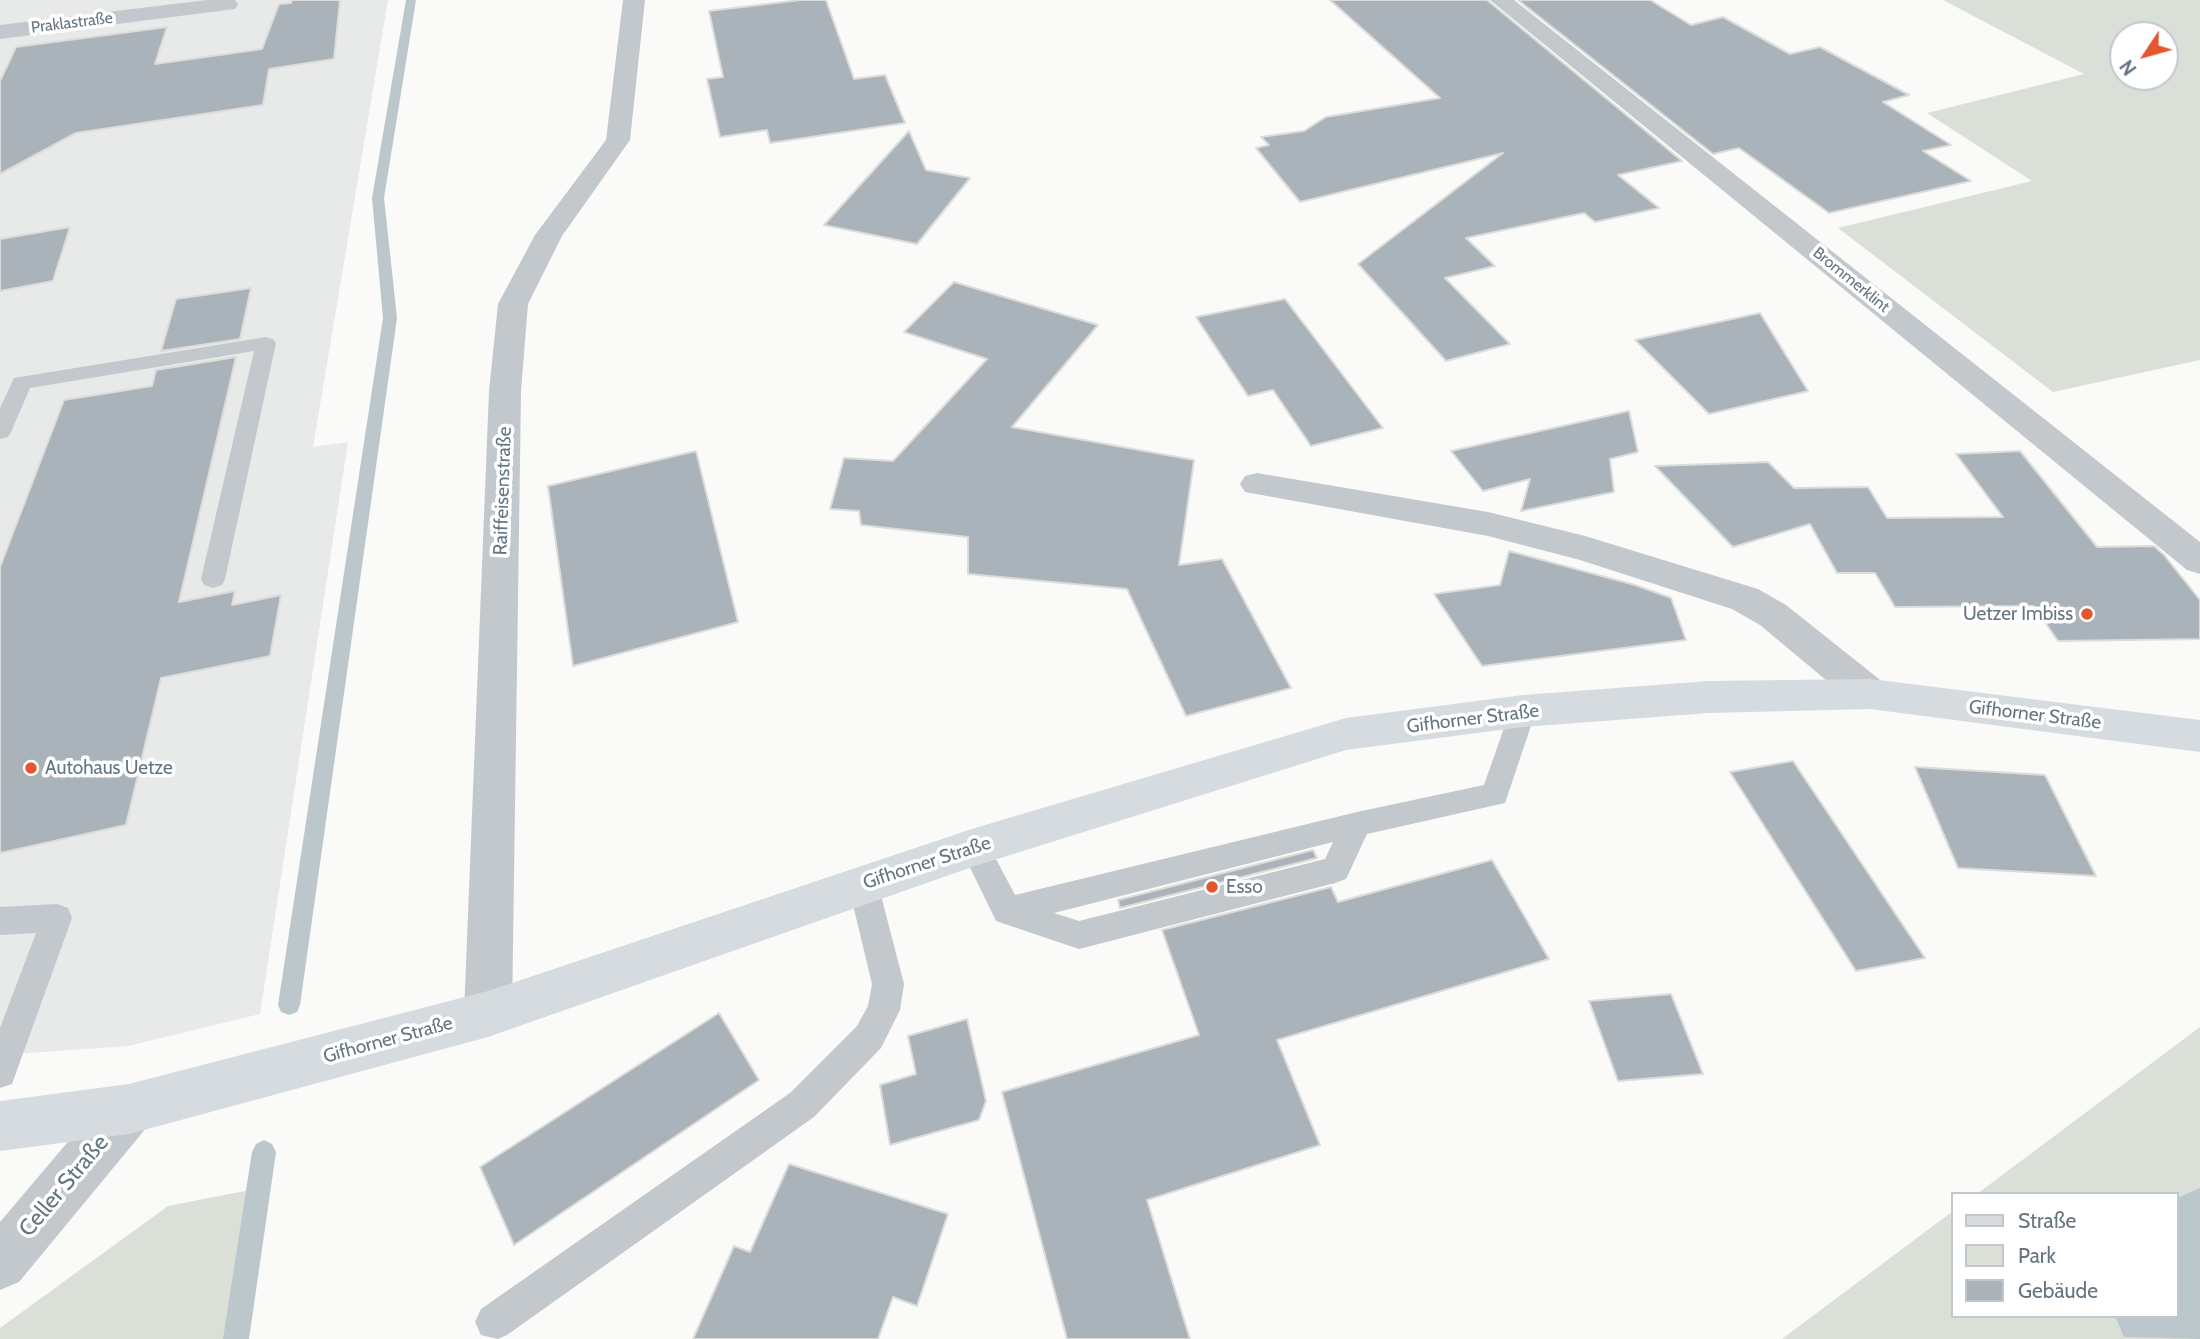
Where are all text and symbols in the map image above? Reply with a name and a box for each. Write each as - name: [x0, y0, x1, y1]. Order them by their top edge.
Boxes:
- street label: Praklastraße: [30, 8, 114, 38]
- north arrow: [2109, 21, 2179, 91]
- text: N: [2115, 55, 2141, 80]
- street label: Brommerklint: [1809, 243, 1893, 317]
- street label: Raiffeisenstraße: [489, 426, 517, 556]
- place label: Uetzer Imbiss: [1963, 603, 2073, 625]
- marker: Uetzer Imbiss: [2079, 606, 2095, 622]
- street label: Gifhorner Straße: [1968, 696, 2102, 734]
- street label: Gifhorner Straße: [1406, 700, 1540, 738]
- place label: Autohaus Uetze: [45, 757, 173, 779]
- marker: Autohaus Uetze: [23, 760, 39, 776]
- street label: Gifhorner Straße: [860, 832, 994, 894]
- place label: Esso: [1226, 876, 1263, 898]
- marker: Esso: [1204, 879, 1220, 895]
- street label: Gifhorner Straße: [321, 1012, 455, 1068]
- street label: Celler Straße: [13, 1129, 115, 1243]
- legend: [1952, 1192, 2179, 1318]
- text: Straße: [2018, 1208, 2076, 1233]
- text: Park: [2018, 1243, 2056, 1268]
- text: Gebäude: [2018, 1278, 2098, 1303]

